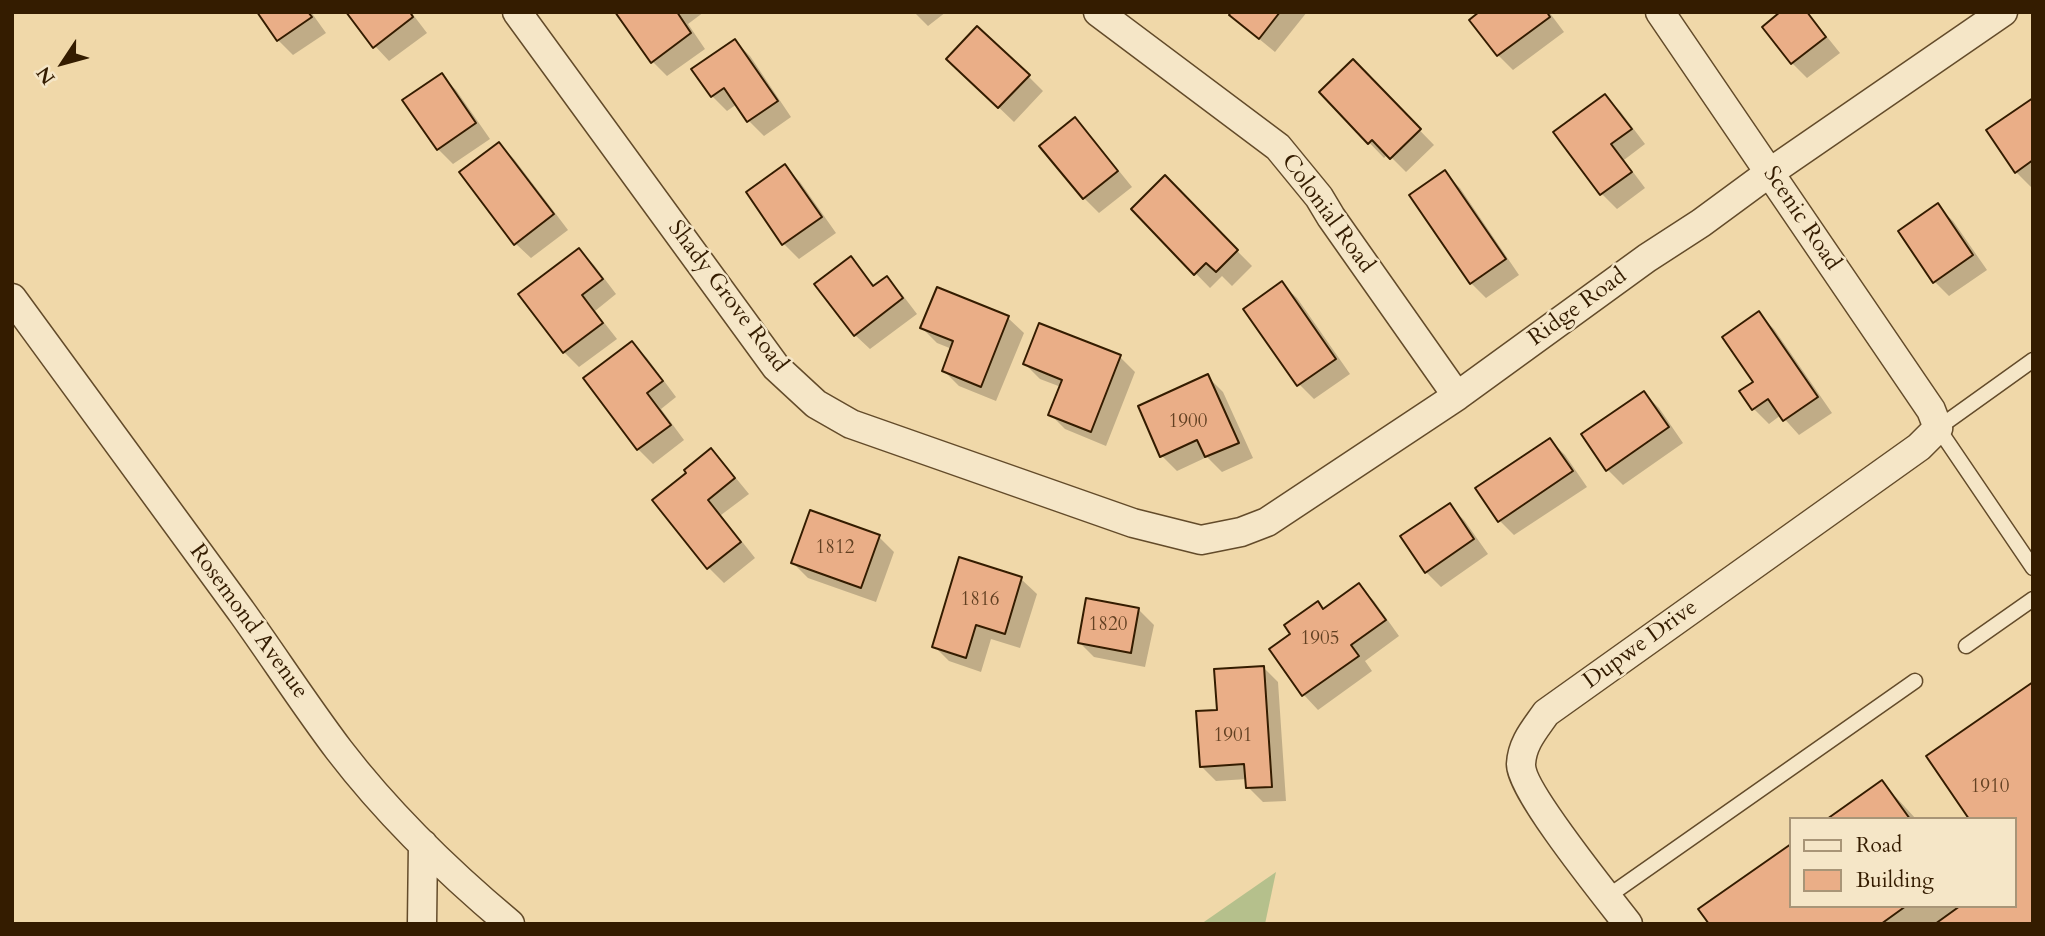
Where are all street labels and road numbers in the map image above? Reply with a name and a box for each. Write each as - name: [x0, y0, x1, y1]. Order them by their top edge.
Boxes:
- street label: Colonial Road: [1275, 149, 1379, 279]
- street label: Scenic Road: [1756, 162, 1846, 276]
- street label: Shady Grove Road: [661, 216, 793, 378]
- street label: Ridge Road: [1523, 263, 1633, 353]
- street label: Rosemond Avenue: [183, 539, 313, 705]
- street label: Dupwe Drive: [1579, 594, 1703, 696]

